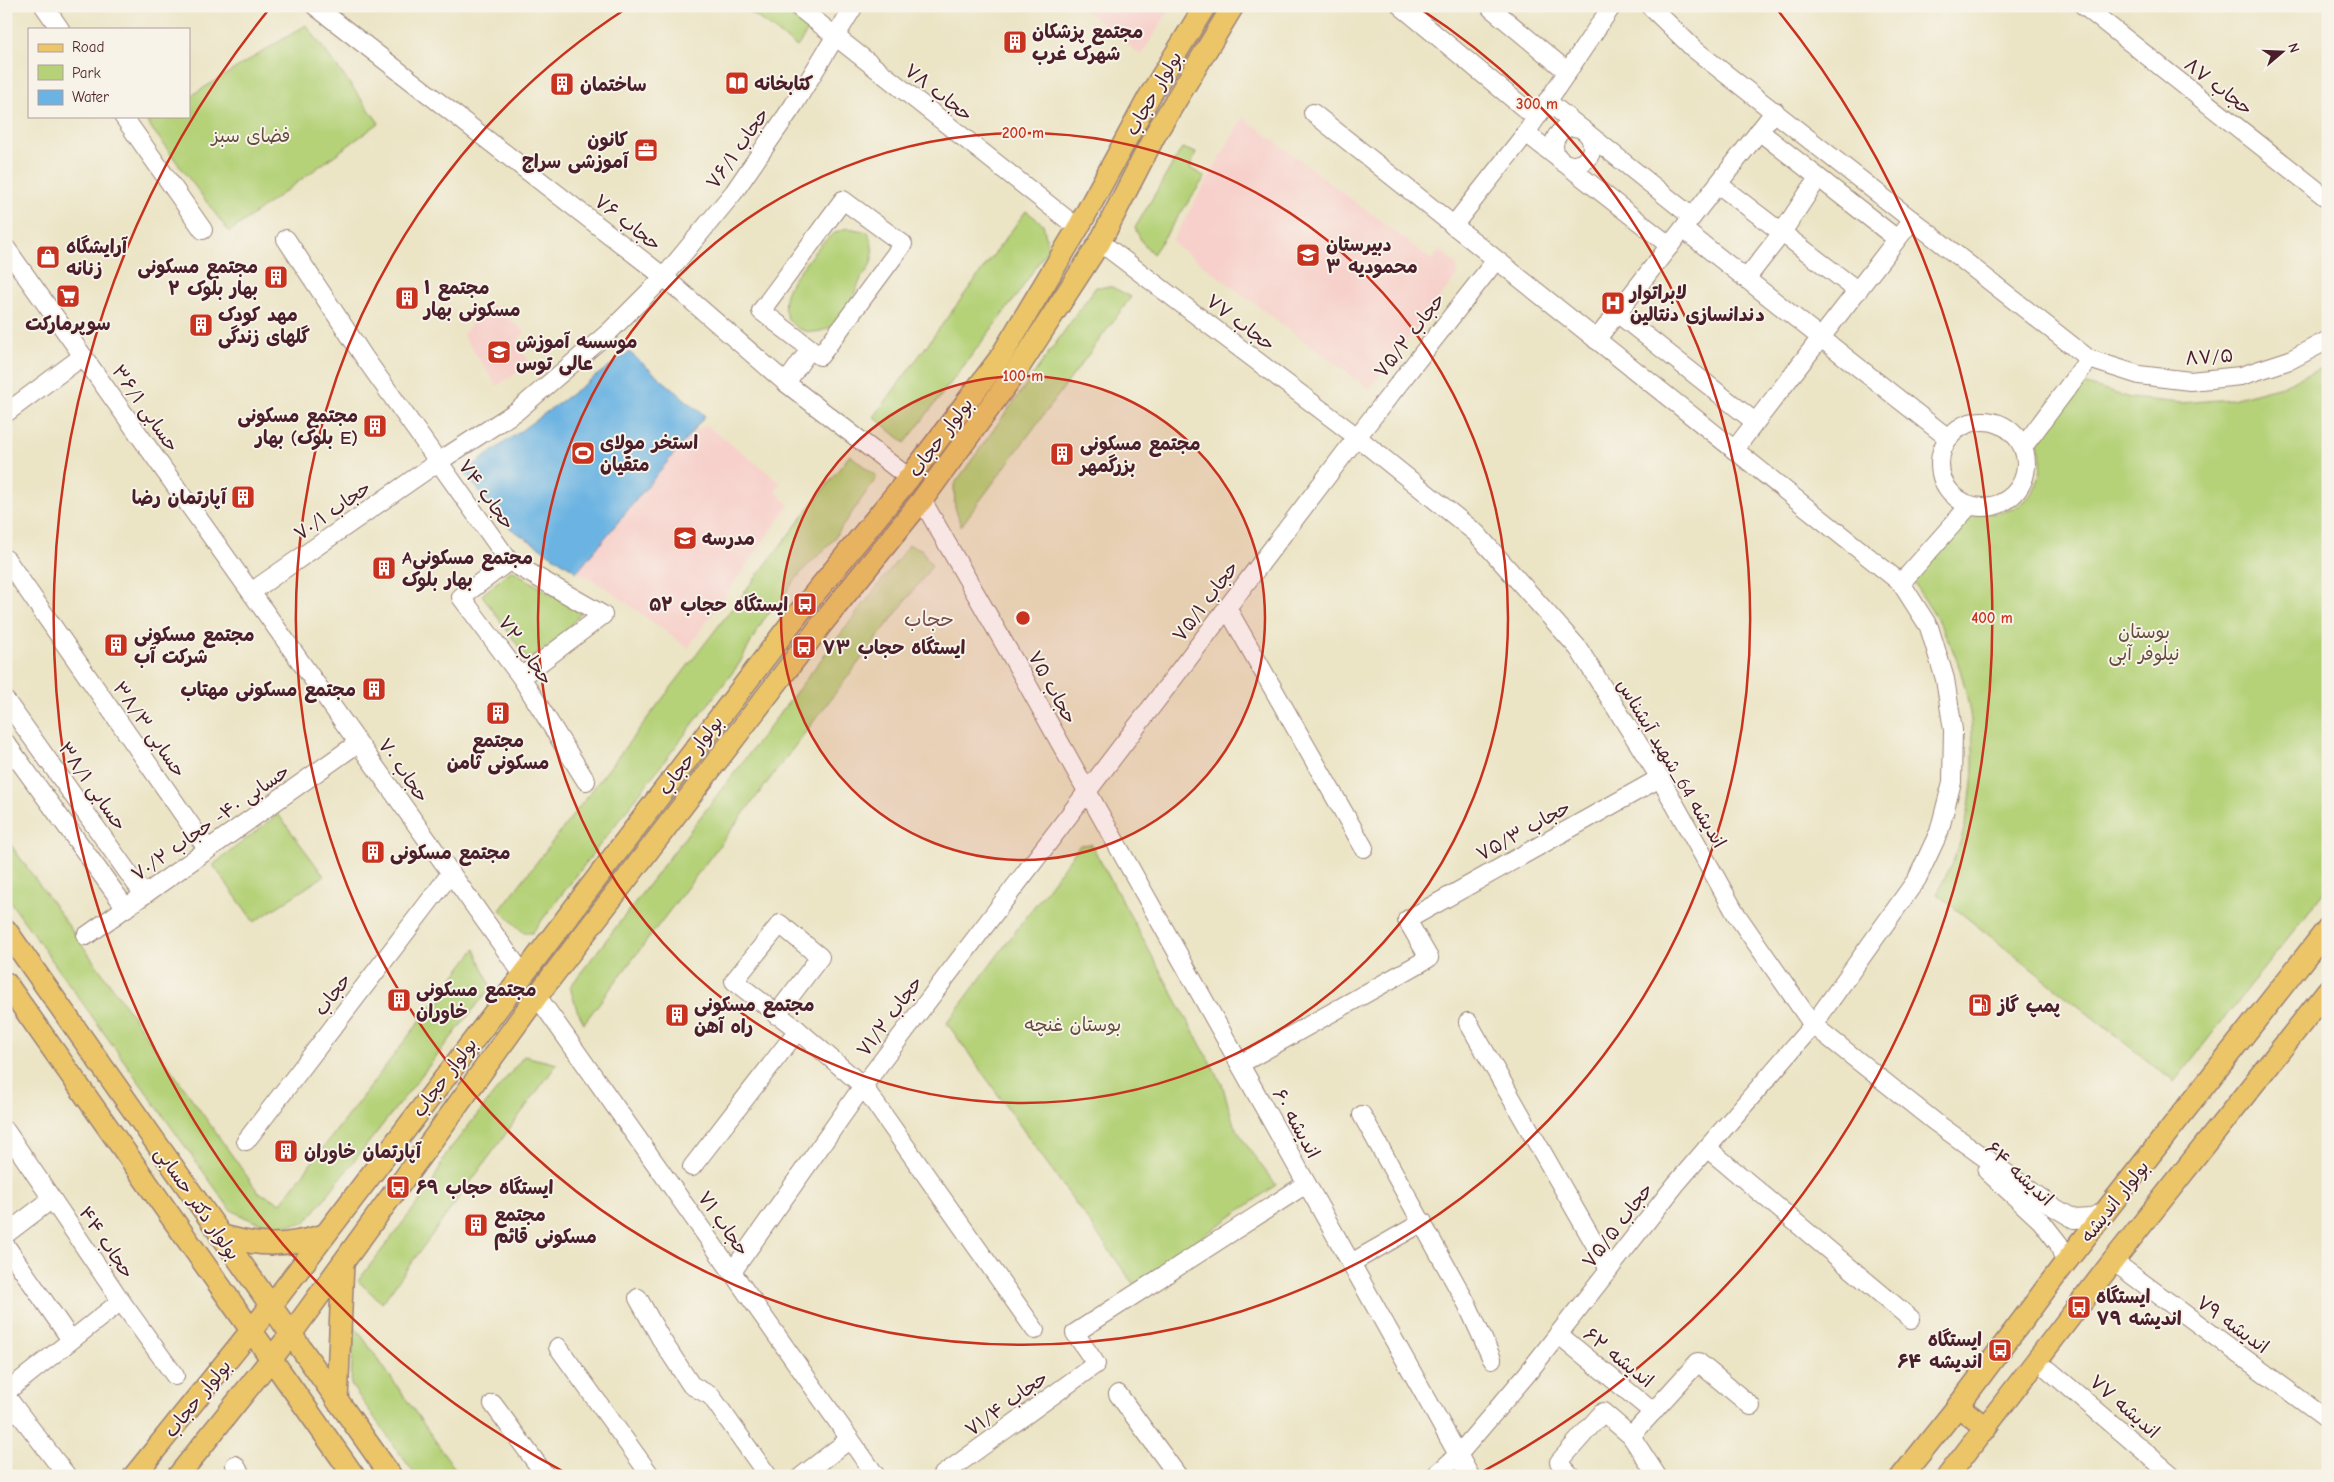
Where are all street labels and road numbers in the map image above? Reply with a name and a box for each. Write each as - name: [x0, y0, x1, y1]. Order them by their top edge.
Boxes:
- street label: بولوار حجاب: [1121, 47, 1188, 140]
- street label: حجاب ۸۷: [2180, 53, 2257, 120]
- street label: حجاب ۷۸: [900, 59, 977, 126]
- street label: حجاب ۷۶/۱: [702, 104, 774, 193]
- street label: حجاب ۷۶: [590, 190, 665, 256]
- street label: حجاب ۷۵/۲: [1370, 289, 1450, 382]
- street label: حجاب ۷۷: [1202, 290, 1279, 356]
- street label: ۸۷/۵: [2184, 344, 2234, 370]
- street label: حسابی ۳۶/۱: [106, 361, 183, 457]
- street label: بولوار حجاب: [904, 394, 979, 482]
- street label: حجاب ۷۴: [453, 455, 519, 534]
- street label: حجاب ۷۰/۱: [290, 476, 375, 545]
- street label: حجاب ۷۵/۱: [1168, 557, 1243, 646]
- street label: حجاب ۷۲: [493, 612, 557, 690]
- street label: حجاب ۷۵: [1023, 647, 1081, 728]
- street label: اندیشه 64_شهید آبشناس: [1612, 675, 1730, 852]
- street label: حسابی ۳۸/۳: [107, 677, 190, 782]
- street label: بولوار حجاب: [654, 712, 729, 800]
- street label: حجاب ۷۰: [373, 734, 433, 807]
- street label: حسابی ۳۸/۱: [53, 738, 131, 836]
- street label: حسابی ۴۰- حجاب ۷۰/۲: [127, 760, 294, 887]
- street label: حجاب ۷۵/۳: [1473, 796, 1574, 866]
- street label: حجاب: [310, 969, 356, 1020]
- street label: حجاب ۷۱/۲: [852, 972, 927, 1061]
- street label: بولوار حجاب: [408, 1034, 483, 1122]
- street label: اندیشه ۶۰: [1268, 1085, 1324, 1162]
- street label: اندیشه ۶۴: [1981, 1137, 2058, 1211]
- street label: بولوار دکتر حسابی: [149, 1143, 244, 1265]
- street label: بولوار اندیشه: [2076, 1156, 2155, 1248]
- street label: حجاب ۷۵/۵: [1578, 1179, 1658, 1272]
- street label: حجاب ۷۱: [693, 1187, 753, 1260]
- street label: حجاب ۴۴: [74, 1202, 138, 1283]
- street label: اندیشه ۷۹: [2192, 1291, 2273, 1358]
- street label: اندیشه ۶۲: [1579, 1323, 1658, 1392]
- street label: بولوار حجاب: [160, 1355, 237, 1443]
- street label: حجاب ۷۱/۴: [961, 1367, 1052, 1441]
- street label: اندیشه ۷۷: [2085, 1370, 2164, 1443]

